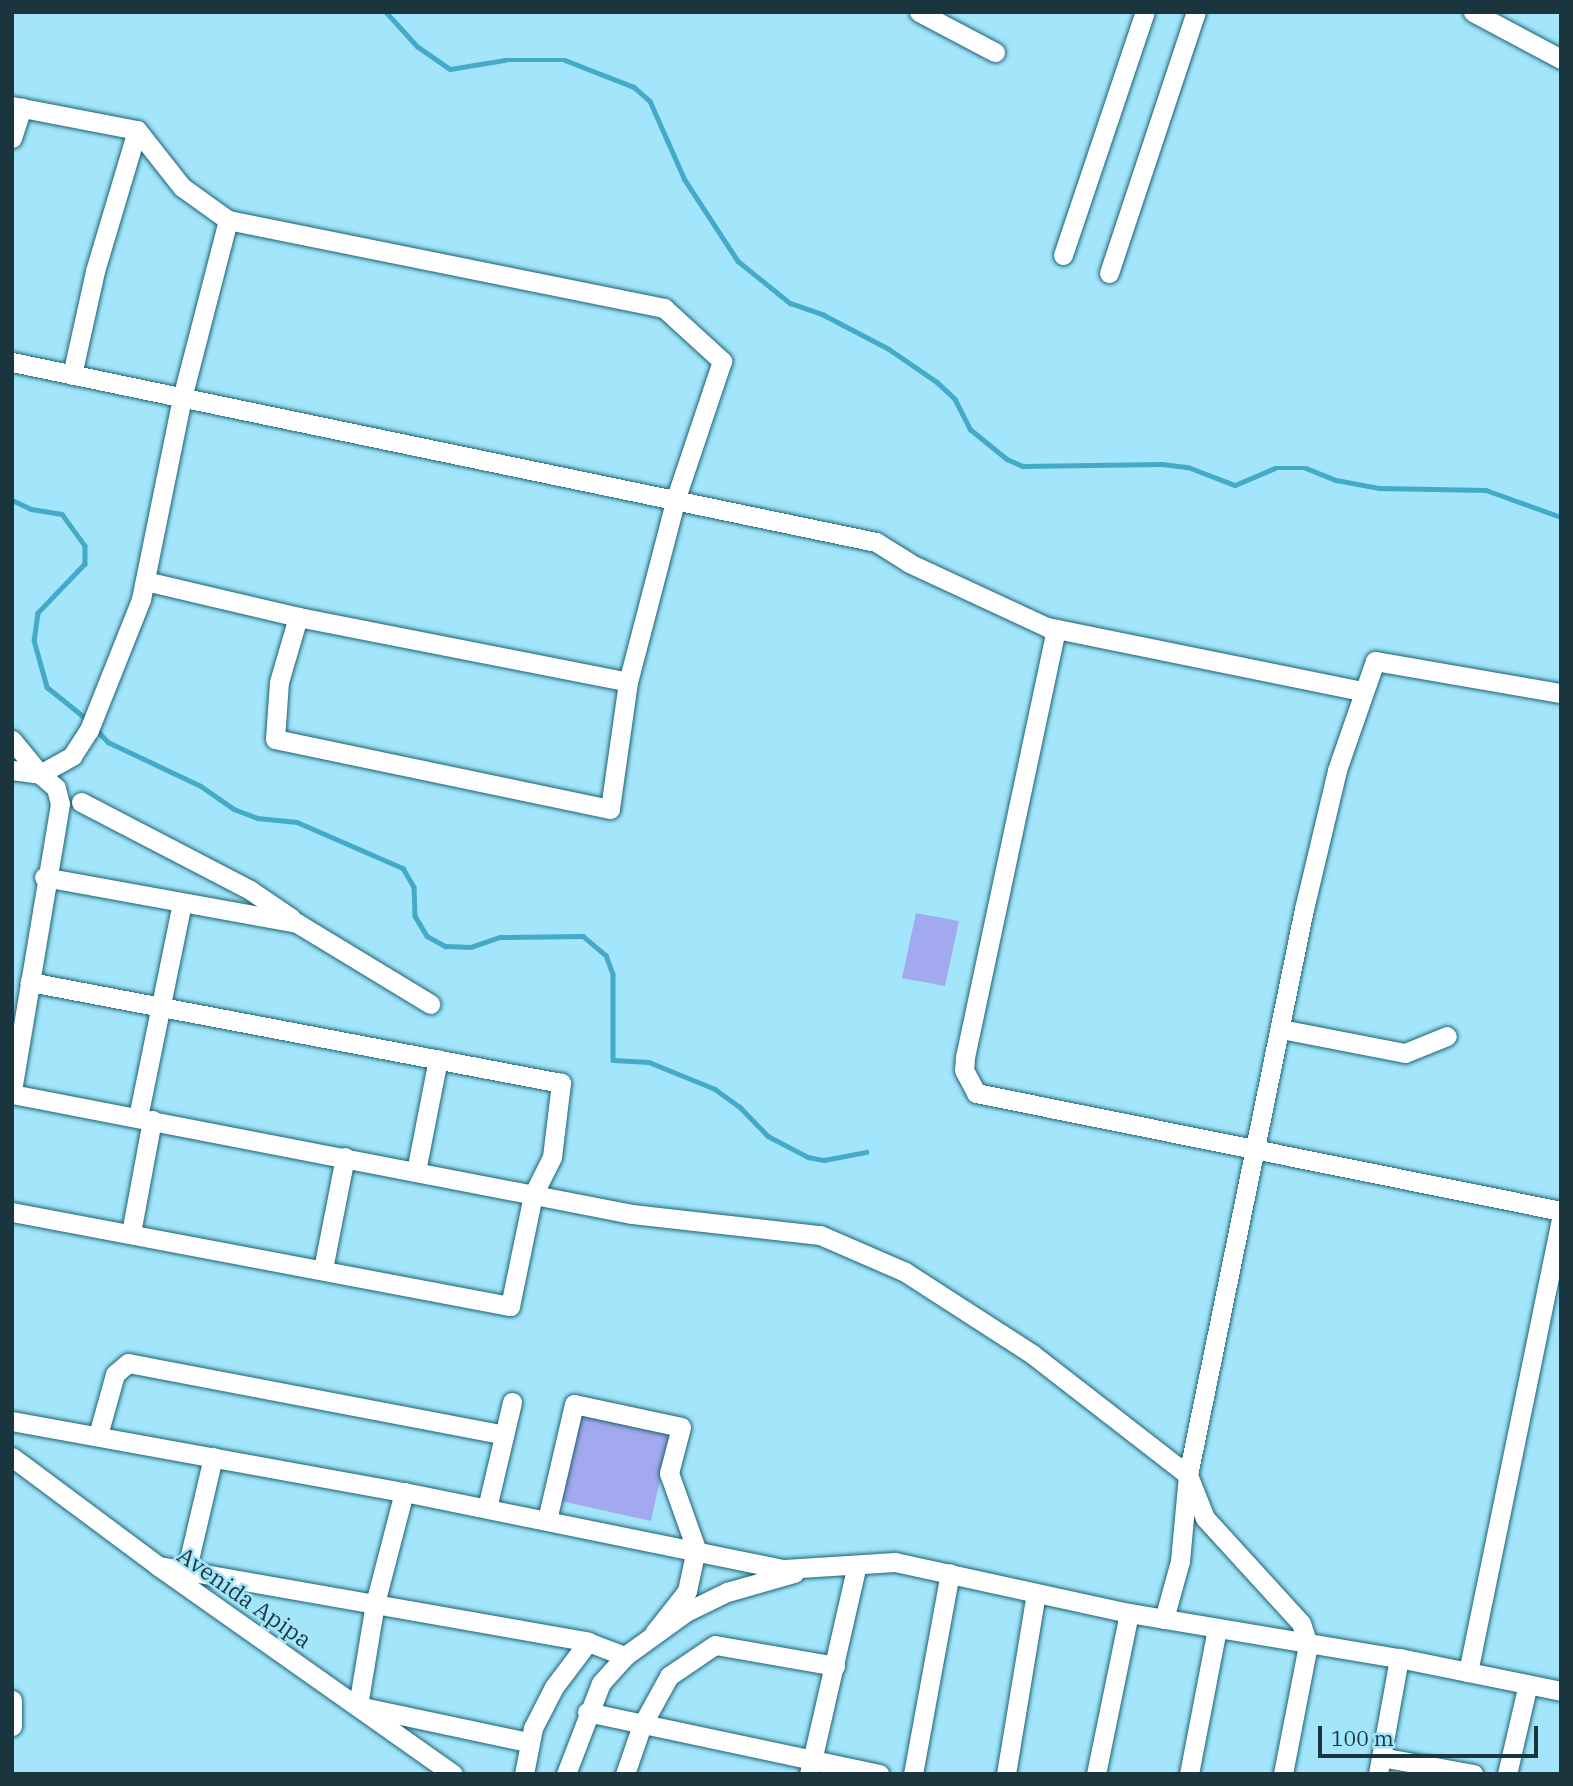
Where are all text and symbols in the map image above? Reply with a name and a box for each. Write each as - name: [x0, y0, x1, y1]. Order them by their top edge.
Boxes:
- street label: Avenida Apipa: [173, 1541, 317, 1653]
- scale bar: [1321, 1712, 1542, 1756]
- text: 100 m: [1331, 1724, 1394, 1752]

